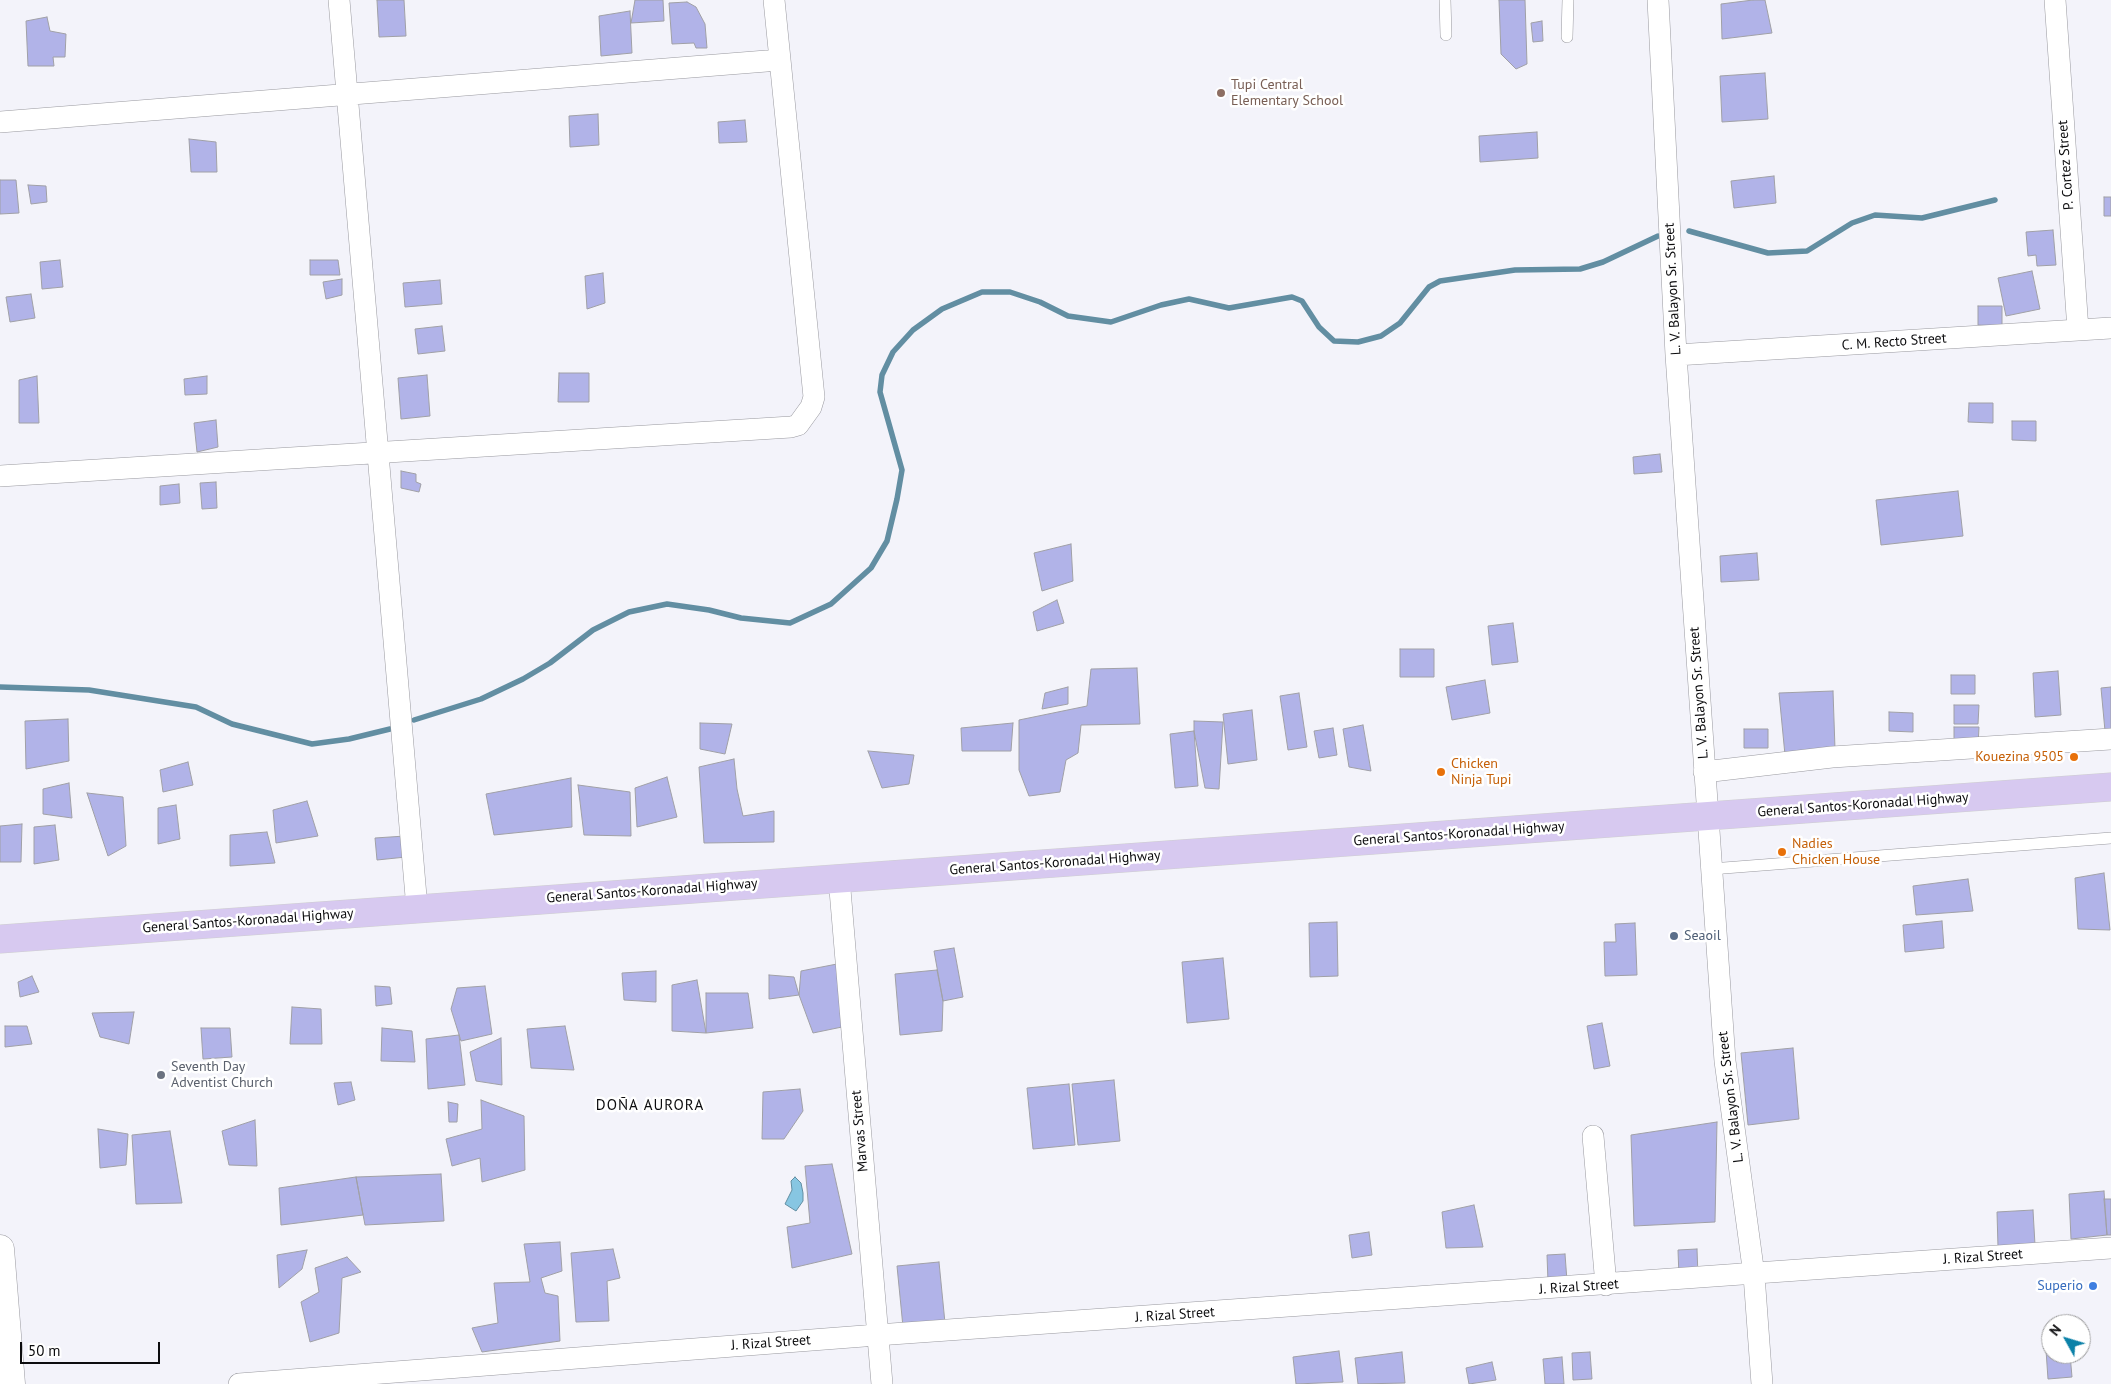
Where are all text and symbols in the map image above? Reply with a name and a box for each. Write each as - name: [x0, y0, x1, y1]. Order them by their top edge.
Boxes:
- place label: Tupi Central Elementary School: [1231, 77, 1343, 110]
- marker: Tupi Central Elementary School: [1215, 87, 1227, 99]
- street label: P. Cortez Street: [2054, 119, 2078, 211]
- street label: L. V. Balayon Sr. Street: [1661, 222, 1685, 356]
- street label: C. M. Recto Street: [1841, 330, 1947, 354]
- street label: L. V. Balayon Sr. Street: [1686, 626, 1712, 760]
- place label: Kouezina 9505: [1975, 749, 2064, 765]
- marker: Kouezina 9505: [2068, 751, 2080, 763]
- place label: Chicken Ninja Tupi: [1451, 756, 1511, 789]
- marker: Chicken Ninja Tupi: [1435, 766, 1447, 778]
- street label: General Santos-Koronadal Highway: [1757, 789, 1969, 821]
- street label: General Santos-Koronadal Highway: [1353, 818, 1565, 850]
- place label: Nadies Chicken House: [1792, 836, 1880, 869]
- marker: Nadies Chicken House: [1776, 846, 1788, 858]
- street label: General Santos-Koronadal Highway: [949, 847, 1161, 879]
- street label: General Santos-Koronadal Highway: [546, 875, 758, 907]
- street label: General Santos-Koronadal Highway: [142, 905, 354, 937]
- place label: Seaoil: [1684, 928, 1721, 944]
- marker: Seaoil: [1668, 930, 1680, 942]
- street label: L. V. Balayon Sr. Street: [1715, 1030, 1747, 1164]
- place label: Seventh Day Adventist Church: [171, 1059, 273, 1092]
- marker: Seventh Day Adventist Church: [155, 1069, 167, 1081]
- street label: Marvas Street: [848, 1089, 872, 1173]
- district label: DOÑA AURORA: [594, 1097, 706, 1115]
- street label: J. Rizal Street: [1943, 1246, 2023, 1268]
- street label: J. Rizal Street: [1539, 1276, 1619, 1298]
- place label: Superio: [2037, 1278, 2083, 1294]
- marker: Superio: [2087, 1280, 2099, 1292]
- street label: J. Rizal Street: [1135, 1304, 1215, 1326]
- north arrow: [2041, 1314, 2091, 1364]
- text: N: [2045, 1321, 2065, 1339]
- scale bar: [22, 1332, 162, 1364]
- street label: J. Rizal Street: [731, 1332, 811, 1354]
- text: 50 m: [28, 1341, 61, 1360]

